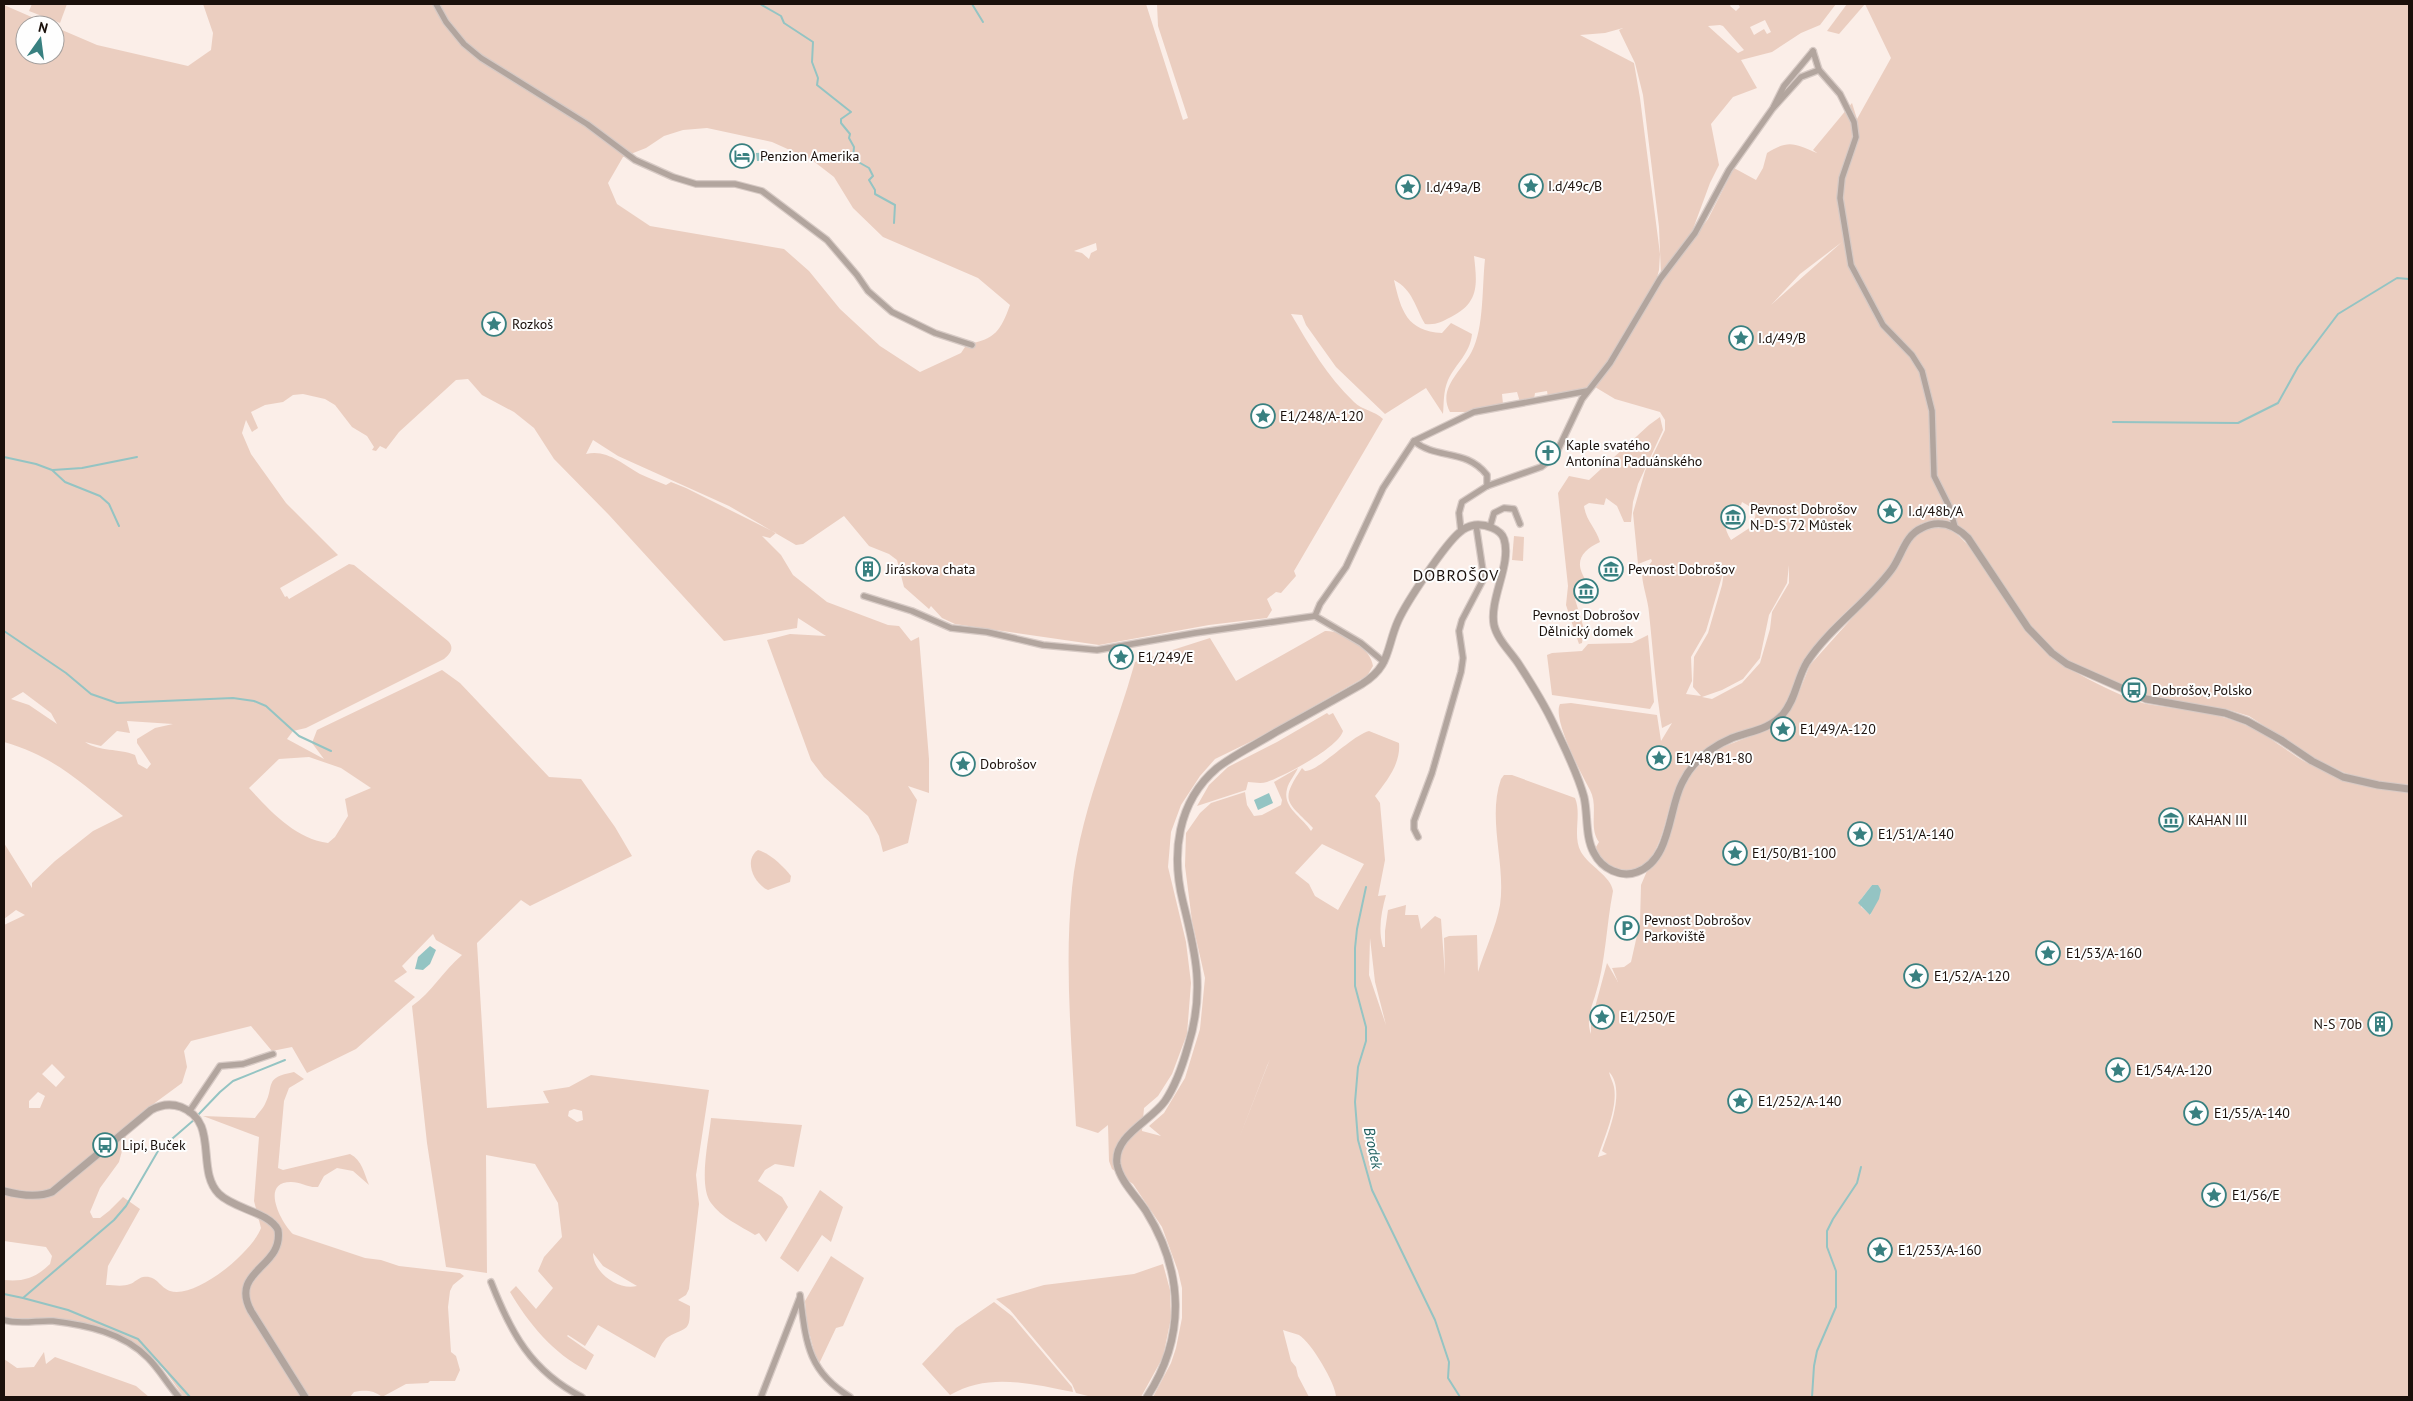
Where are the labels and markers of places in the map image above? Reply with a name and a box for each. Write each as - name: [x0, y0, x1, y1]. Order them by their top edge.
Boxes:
- hotel icon: Penzion Amerika: [729, 143, 755, 169]
- place label: Penzion Amerika: [760, 147, 859, 165]
- place icon: I.d/49c/B: [1518, 173, 1544, 199]
- place icon: I.d/49a/B: [1395, 174, 1421, 200]
- place label: I.d/49c/B: [1548, 177, 1602, 195]
- place label: I.d/49a/B: [1426, 178, 1481, 196]
- place icon: Rozkoš: [481, 311, 507, 337]
- place label: Rozkoš: [512, 315, 553, 333]
- place icon: I.d/49/B: [1728, 325, 1754, 351]
- place label: I.d/49/B: [1758, 329, 1806, 347]
- place icon: E1/248/A-120: [1250, 403, 1276, 429]
- place label: E1/248/A-120: [1280, 407, 1364, 425]
- place label: Kaple svatého Antonína Paduánského: [1566, 436, 1702, 470]
- church icon: Kaple svatého Antonína Paduánského: [1535, 440, 1561, 466]
- place icon: I.d/48b/A: [1877, 498, 1903, 524]
- place label: Pevnost Dobrošov N-D-S 72 Můstek: [1750, 500, 1857, 534]
- place label: I.d/48b/A: [1908, 502, 1964, 520]
- museum icon: Pevnost Dobrošov N-D-S 72 Můstek: [1720, 504, 1746, 530]
- building icon: Jiráskova chata: [855, 556, 881, 582]
- museum icon: Pevnost Dobrošov: [1598, 556, 1624, 582]
- place label: Jiráskova chata: [885, 560, 975, 578]
- place label: Pevnost Dobrošov: [1628, 560, 1735, 578]
- museum icon: Pevnost Dobrošov Dělnický domek: [1573, 578, 1599, 604]
- place label: Pevnost Dobrošov Dělnický domek: [1533, 606, 1640, 640]
- place icon: E1/249/E: [1108, 644, 1134, 670]
- place label: E1/249/E: [1138, 648, 1193, 666]
- bus stop icon: Dobrošov, Polsko: [2121, 677, 2147, 703]
- place label: Dobrošov, Polsko: [2152, 681, 2252, 699]
- place icon: E1/49/A-120: [1770, 716, 1796, 742]
- place label: E1/49/A-120: [1800, 720, 1876, 738]
- place icon: E1/48/B1-80: [1646, 745, 1672, 771]
- place label: E1/48/B1-80: [1676, 749, 1753, 767]
- place icon: Dobrošov: [950, 751, 976, 777]
- place label: Dobrošov: [980, 755, 1037, 773]
- museum icon: KAHAN III: [2158, 807, 2184, 833]
- place label: KAHAN III: [2188, 811, 2247, 829]
- place icon: E1/51/A-140: [1847, 821, 1873, 847]
- place label: E1/51/A-140: [1878, 825, 1954, 843]
- place icon: E1/50/B1-100: [1722, 840, 1748, 866]
- place label: E1/50/B1-100: [1752, 844, 1836, 862]
- place label: Pevnost Dobrošov Parkoviště: [1644, 911, 1751, 945]
- parking icon: Pevnost Dobrošov Parkoviště: [1614, 915, 1640, 941]
- place icon: E1/53/A-160: [2035, 940, 2061, 966]
- place label: E1/53/A-160: [2066, 944, 2142, 962]
- place icon: E1/52/A-120: [1903, 963, 1929, 989]
- place label: E1/52/A-120: [1934, 967, 2010, 985]
- place icon: E1/250/E: [1589, 1004, 1615, 1030]
- place label: E1/250/E: [1620, 1008, 1675, 1026]
- building icon: N-S 70b: [2367, 1011, 2393, 1037]
- place label: N-S 70b: [2314, 1015, 2362, 1033]
- place icon: E1/54/A-120: [2105, 1057, 2131, 1083]
- place label: E1/54/A-120: [2136, 1061, 2212, 1079]
- place icon: E1/252/A-140: [1727, 1088, 1753, 1114]
- place label: E1/252/A-140: [1758, 1092, 1842, 1110]
- place icon: E1/55/A-140: [2183, 1100, 2209, 1126]
- place label: E1/55/A-140: [2214, 1104, 2290, 1122]
- bus stop icon: Lipí, Buček: [92, 1132, 118, 1158]
- place label: Lipí, Buček: [122, 1136, 186, 1154]
- place icon: E1/56/E: [2201, 1182, 2227, 1208]
- place label: E1/56/E: [2232, 1186, 2280, 1204]
- place icon: E1/253/A-160: [1867, 1237, 1893, 1263]
- place label: E1/253/A-160: [1898, 1241, 1982, 1259]

